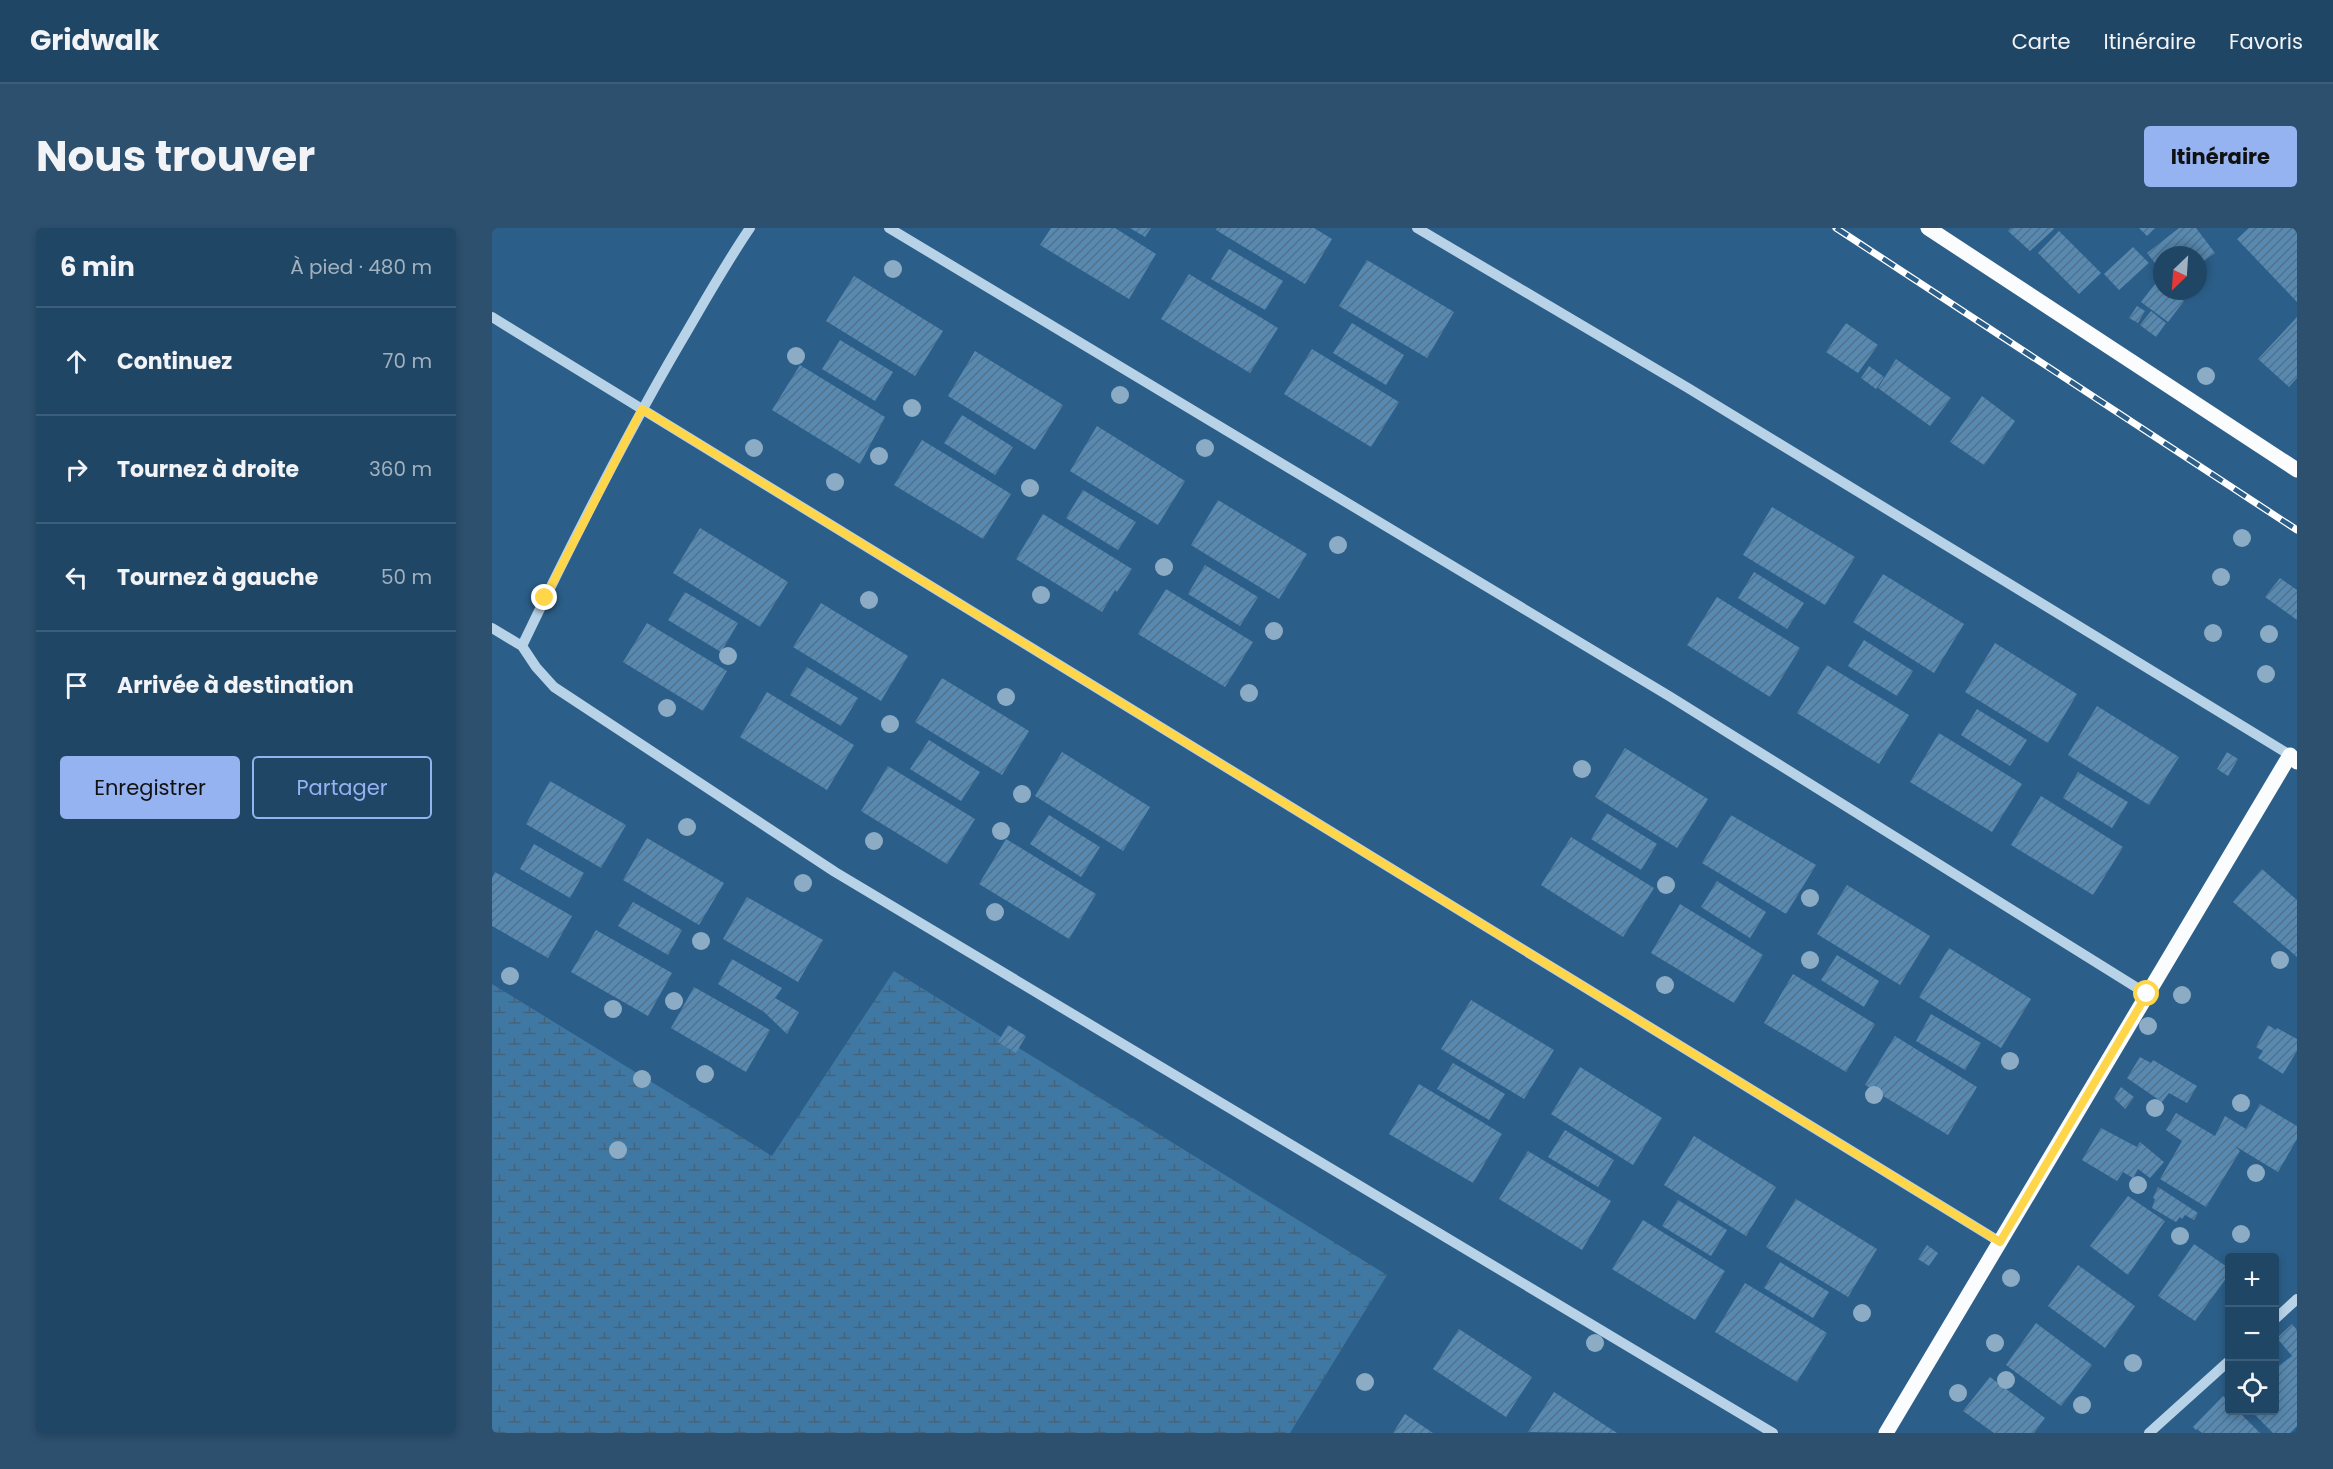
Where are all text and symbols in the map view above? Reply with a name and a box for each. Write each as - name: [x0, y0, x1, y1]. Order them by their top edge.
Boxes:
- text: Gridwalk: [30, 21, 159, 60]
- text: Carte: [2012, 27, 2071, 56]
- text: Itinéraire: [2104, 27, 2196, 56]
- text: Favoris: [2229, 27, 2303, 56]
- button: Itinéraire: [2144, 126, 2297, 187]
- text: Nous trouver: [36, 127, 315, 186]
- north arrow: [2153, 246, 2207, 300]
- text: 6 min: [60, 249, 135, 285]
- text: À pied · 480 m: [290, 253, 432, 281]
- icon: ahead: [60, 345, 93, 378]
- text: Continuez: [117, 346, 232, 377]
- text: 70 m: [383, 347, 432, 375]
- icon: right: [60, 453, 93, 486]
- text: Tournez à droite: [117, 454, 299, 485]
- text: 360 m: [369, 455, 432, 483]
- icon: left: [60, 561, 93, 594]
- text: Tournez à gauche: [117, 562, 318, 593]
- text: 50 m: [381, 563, 432, 591]
- route end: [531, 584, 557, 610]
- icon: arrive: [60, 669, 93, 702]
- text: Arrivée à destination: [117, 670, 354, 701]
- button: Enregistrer: [60, 756, 240, 819]
- button: Partager: [252, 756, 432, 819]
- route start: [2133, 980, 2159, 1006]
- map controls: [2225, 1253, 2279, 1415]
- button: +: [2225, 1253, 2279, 1307]
- button: −: [2225, 1307, 2279, 1361]
- button: locate: [2225, 1361, 2279, 1415]

